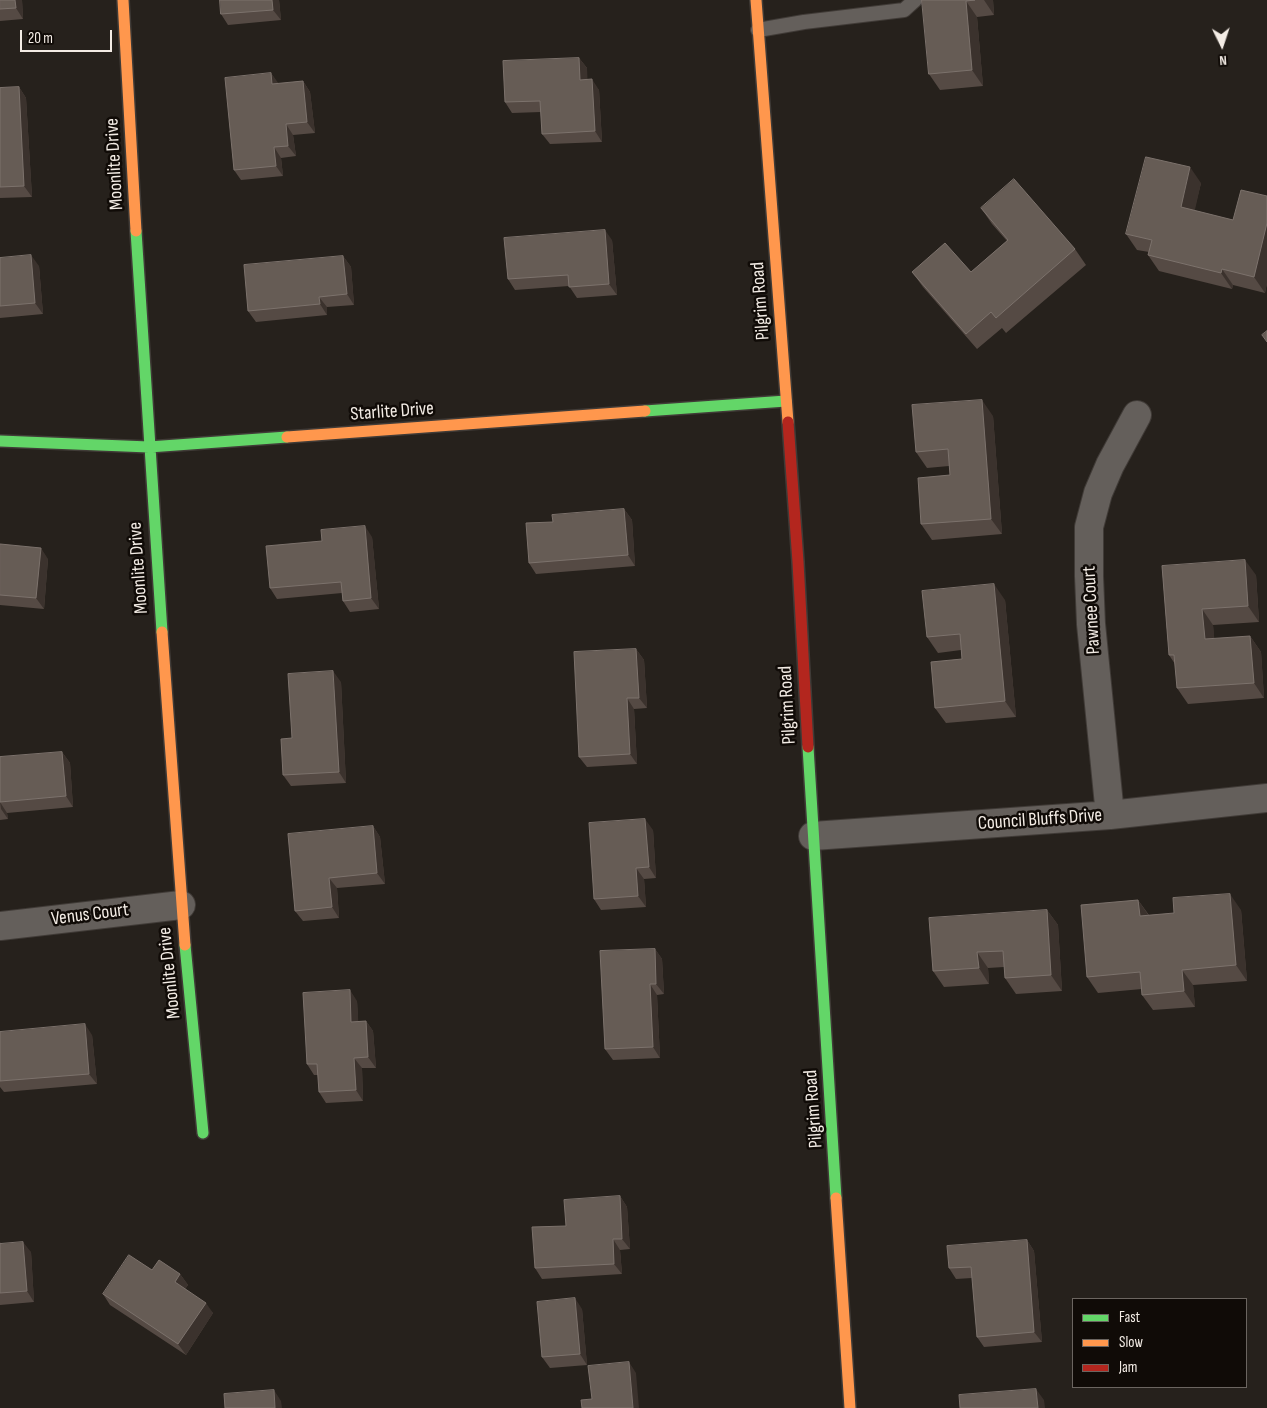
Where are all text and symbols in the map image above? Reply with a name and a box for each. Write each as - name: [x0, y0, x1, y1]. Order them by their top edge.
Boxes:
- scale bar: [22, 20, 115, 52]
- north arrow: [1197, 20, 1247, 70]
- text: 20 m: [28, 29, 53, 48]
- text: N: [1219, 52, 1227, 69]
- street label: Moonlite Drive: [101, 117, 129, 211]
- street label: Pilgrim Road: [747, 261, 775, 341]
- street label: Starlite Drive: [350, 398, 434, 426]
- street label: Moonlite Drive: [124, 521, 154, 615]
- street label: Pawnee Court: [1078, 565, 1106, 655]
- street label: Pilgrim Road: [775, 665, 801, 745]
- street label: Council Bluffs Drive: [977, 804, 1103, 836]
- street label: Venus Court: [50, 899, 130, 931]
- street label: Moonlite Drive: [154, 926, 186, 1020]
- street label: Pilgrim Road: [800, 1069, 828, 1149]
- legend: [1072, 1298, 1247, 1388]
- text: Fast: [1119, 1308, 1140, 1327]
- text: Slow: [1119, 1333, 1143, 1352]
- text: Jam: [1119, 1358, 1137, 1377]

